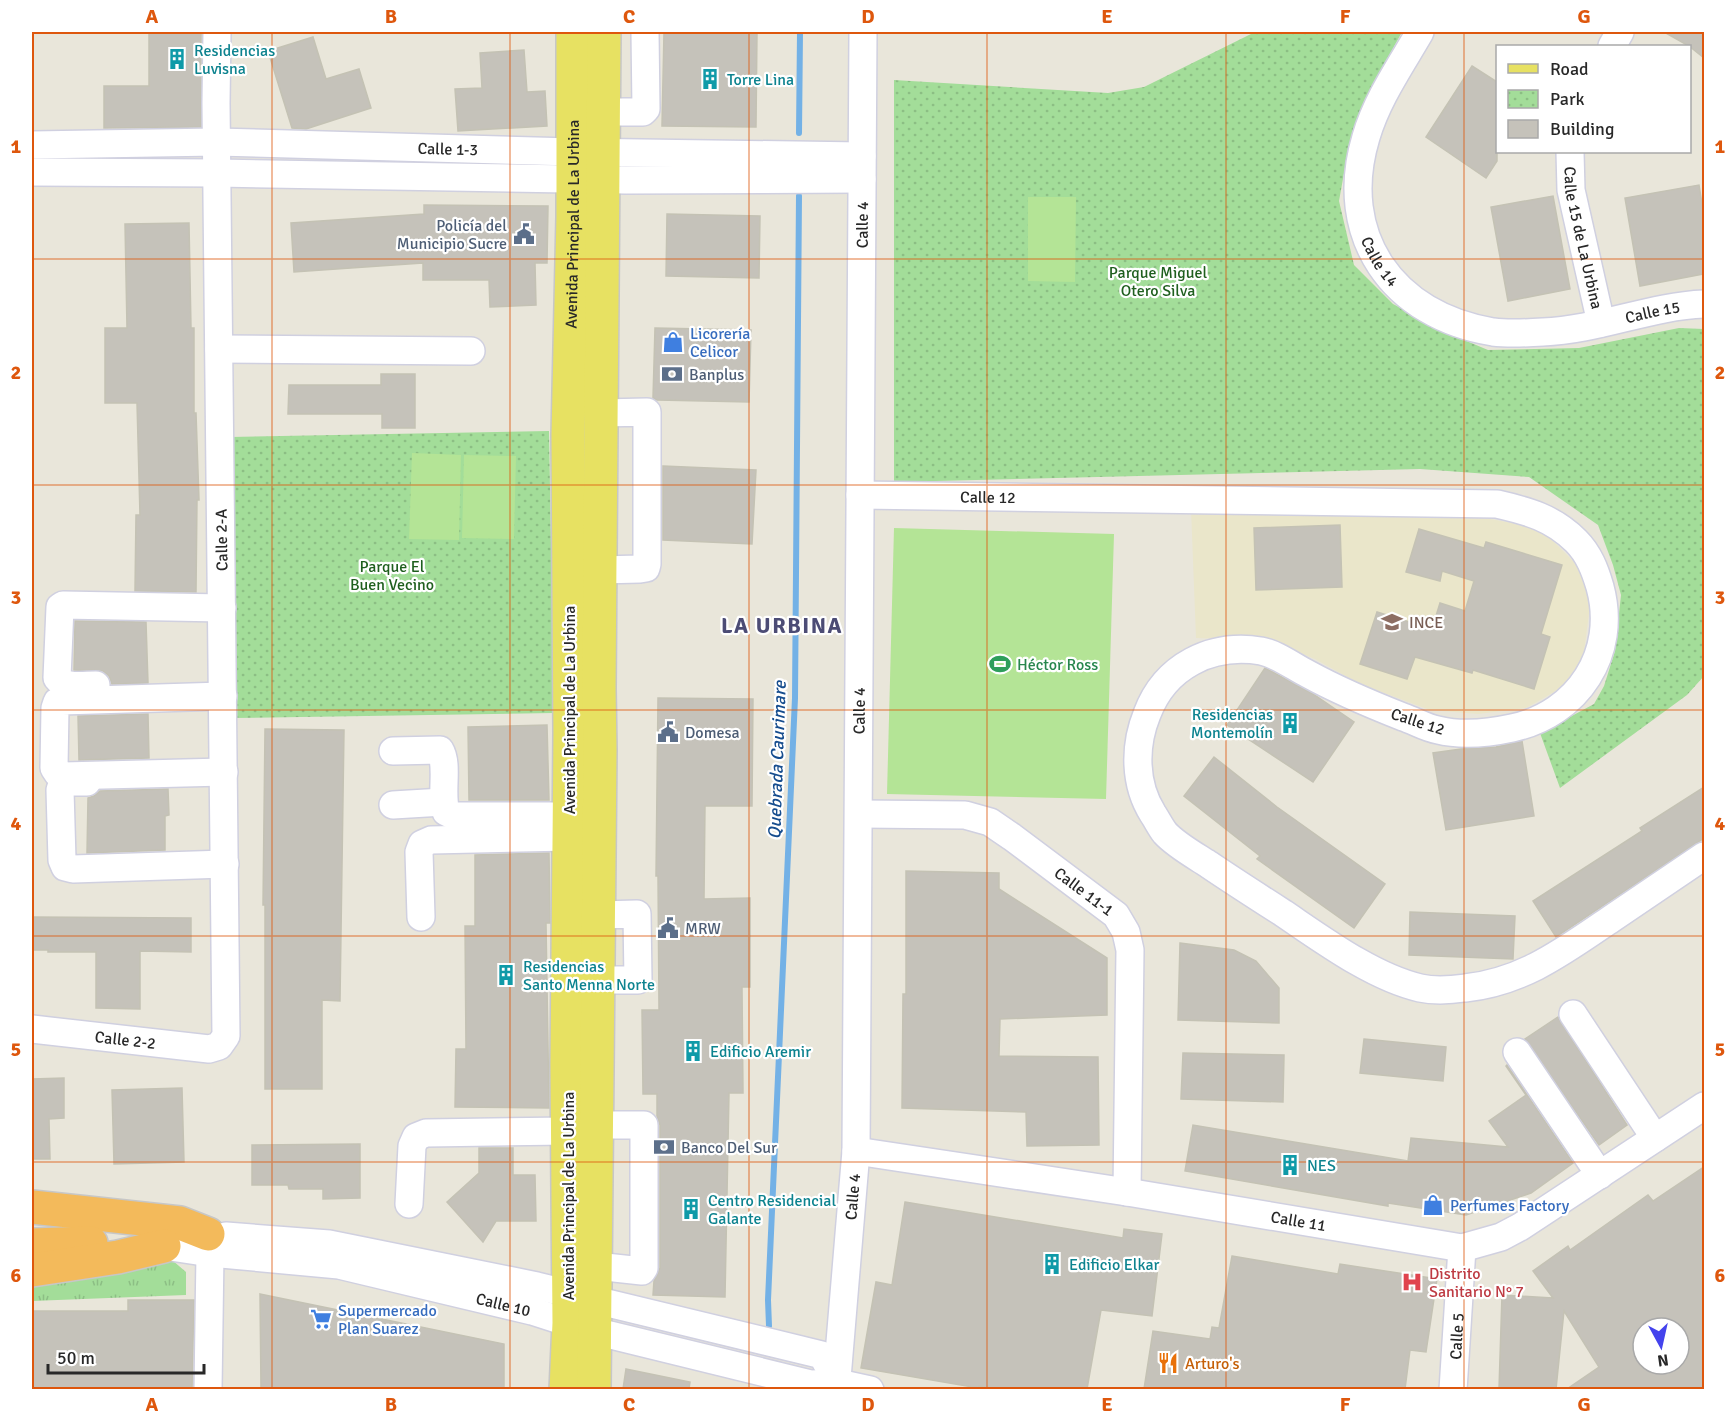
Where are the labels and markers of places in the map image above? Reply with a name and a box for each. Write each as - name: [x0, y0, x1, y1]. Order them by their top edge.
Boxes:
- place label: Residencias Luvisna: [194, 41, 275, 79]
- building icon: Residencias Luvisna: [165, 47, 189, 71]
- building icon: Torre Lina: [698, 67, 722, 91]
- place label: Torre Lina: [727, 70, 794, 90]
- place label: Policía del Municipio Sucre: [397, 216, 507, 254]
- public building icon: Policía del Municipio Sucre: [512, 222, 536, 246]
- place label: Licorería Celicor: [690, 324, 750, 362]
- shop icon: Licorería Celicor: [661, 330, 685, 354]
- bank icon: Banplus: [660, 362, 684, 386]
- place label: Banplus: [689, 365, 744, 385]
- school or university icon: INCE: [1380, 610, 1404, 634]
- place label: INCE: [1409, 613, 1443, 633]
- sports icon: Héctor Ross: [988, 652, 1012, 676]
- place label: Héctor Ross: [1017, 655, 1098, 675]
- place label: Residencias Montemolín: [1191, 705, 1273, 743]
- building icon: Residencias Montemolín: [1278, 711, 1302, 735]
- public building icon: Domesa: [656, 720, 680, 744]
- place label: Domesa: [685, 723, 740, 743]
- public building icon: MRW: [656, 916, 680, 940]
- place label: MRW: [685, 919, 721, 939]
- place label: Residencias Santo Menna Norte: [523, 957, 655, 995]
- building icon: Residencias Santo Menna Norte: [494, 963, 518, 987]
- building icon: Edificio Aremir: [681, 1039, 705, 1063]
- place label: Edificio Aremir: [710, 1042, 811, 1062]
- bank icon: Banco Del Sur: [652, 1135, 676, 1159]
- place label: Banco Del Sur: [681, 1138, 777, 1158]
- building icon: NES: [1278, 1153, 1302, 1177]
- place label: NES: [1307, 1156, 1336, 1176]
- place label: Centro Residencial Galante: [708, 1191, 836, 1229]
- shop icon: Perfumes Factory: [1421, 1193, 1445, 1217]
- place label: Perfumes Factory: [1450, 1196, 1570, 1216]
- building icon: Centro Residencial Galante: [679, 1197, 703, 1221]
- building icon: Edificio Elkar: [1040, 1252, 1064, 1276]
- place label: Edificio Elkar: [1069, 1255, 1160, 1275]
- place label: Distrito Sanitario N° 7: [1429, 1264, 1524, 1302]
- hospital icon: Distrito Sanitario N° 7: [1400, 1270, 1424, 1294]
- place label: Supermercado Plan Suarez: [338, 1301, 437, 1339]
- supermarket icon: Supermercado Plan Suarez: [309, 1307, 333, 1331]
- restaurant icon: Arturo's: [1156, 1351, 1180, 1375]
- place label: Arturo's: [1185, 1354, 1240, 1374]

